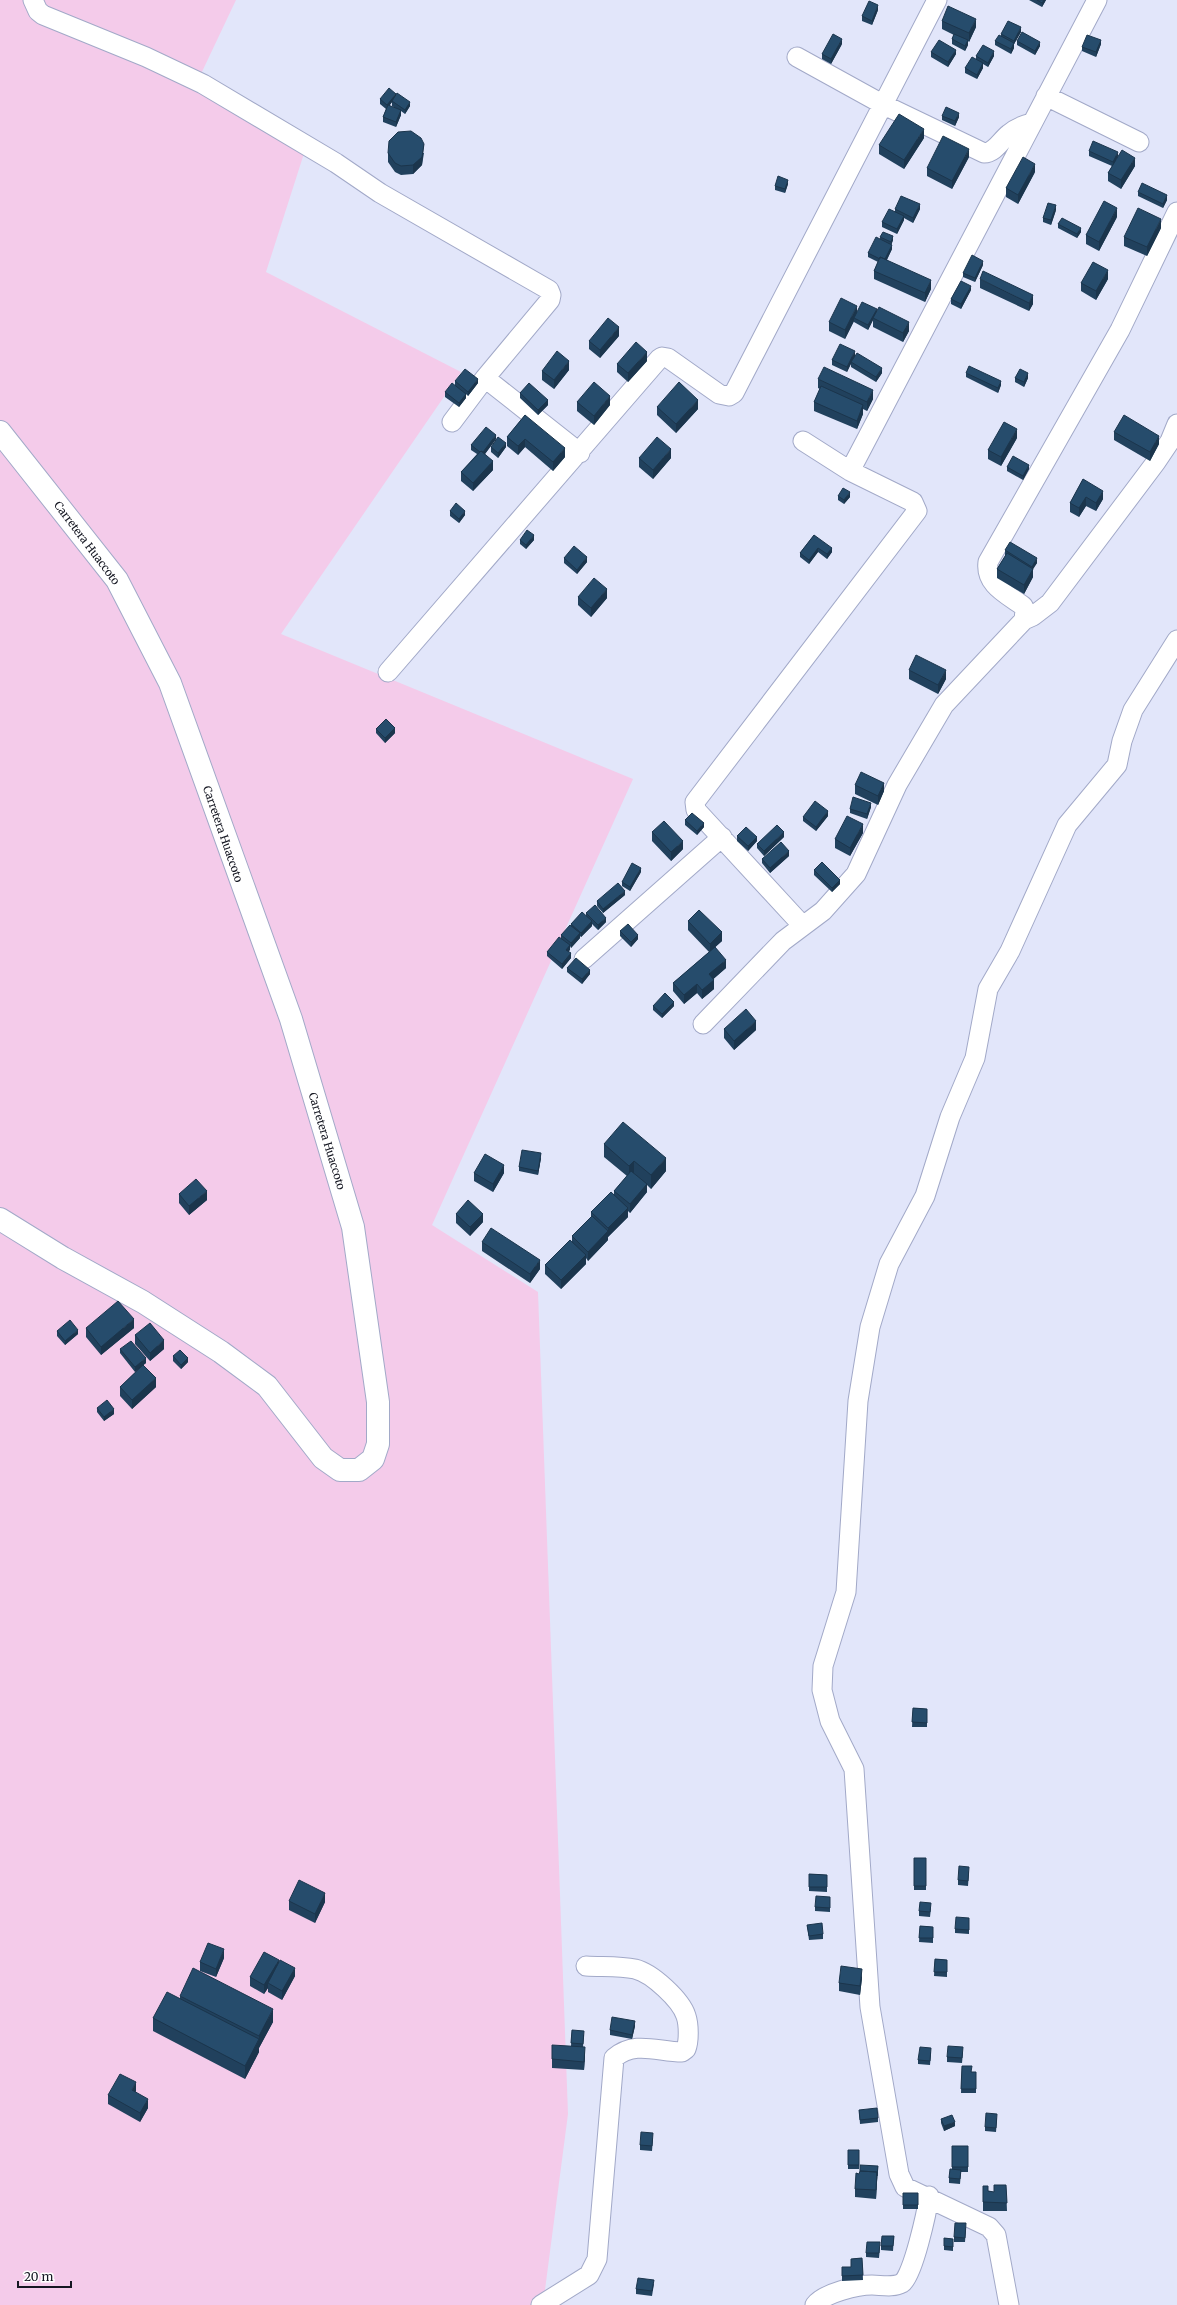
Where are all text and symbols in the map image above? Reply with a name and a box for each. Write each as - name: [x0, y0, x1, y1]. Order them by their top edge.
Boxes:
- street label: Carretera Huaccoto: [51, 498, 123, 588]
- street label: Carretera Huaccoto: [200, 784, 246, 885]
- street label: Carretera Huaccoto: [306, 1091, 349, 1192]
- scale bar: [18, 2263, 71, 2289]
- text: 20 m: [24, 2269, 53, 2284]

